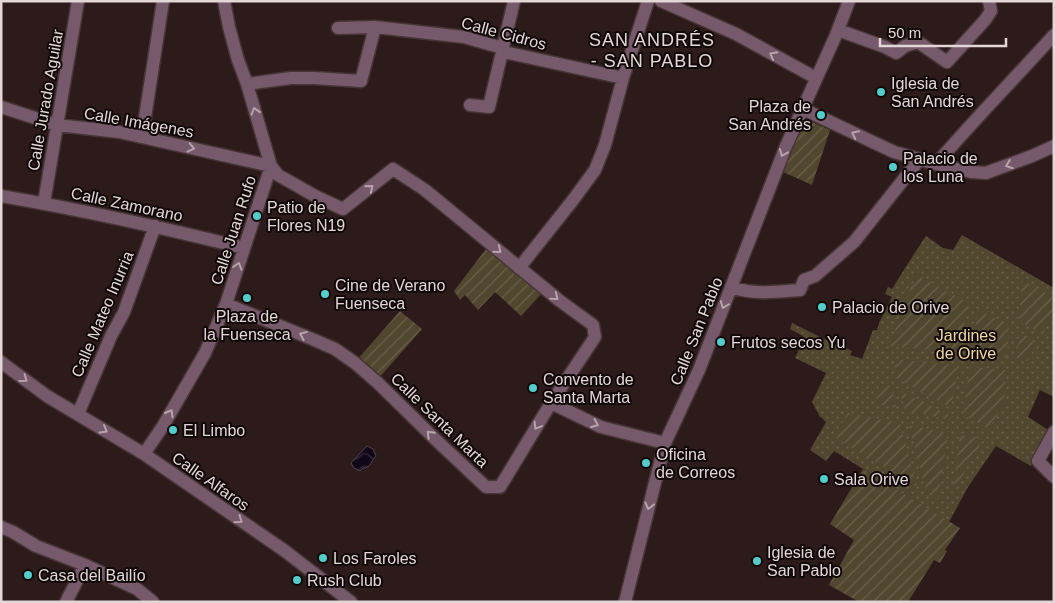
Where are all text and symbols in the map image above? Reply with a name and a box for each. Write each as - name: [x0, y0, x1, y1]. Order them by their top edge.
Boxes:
- street label: Calle Cidros: [460, 14, 548, 53]
- scale bar: [880, 15, 1006, 47]
- text: 50 m: [888, 24, 921, 41]
- street label: Calle Jurado Aguilar: [25, 27, 66, 172]
- district label: SAN ANDRÉS - SAN PABLO: [589, 30, 715, 71]
- one-way arrow: [770, 51, 779, 61]
- place label: Iglesia de San Andrés: [891, 75, 974, 110]
- marker: Iglesia de San Andrés: [875, 86, 887, 98]
- place label: Plaza de San Andrés: [728, 98, 811, 133]
- street label: Calle Imágenes: [83, 104, 195, 141]
- one-way arrow: [251, 107, 261, 116]
- marker: Plaza de San Andrés: [815, 109, 827, 121]
- one-way arrow: [851, 130, 860, 140]
- one-way arrow: [187, 142, 196, 153]
- one-way arrow: [779, 148, 789, 157]
- place label: Palacio de los Luna: [903, 150, 978, 185]
- one-way arrow: [1005, 159, 1014, 169]
- marker: Palacio de los Luna: [887, 161, 899, 173]
- street label: Calle Juan Rufo: [208, 173, 259, 287]
- street label: Calle Zamorano: [69, 184, 184, 225]
- one-way arrow: [364, 186, 373, 194]
- place label: Patio de Flores N19: [267, 199, 345, 234]
- marker: Patio de Flores N19: [251, 210, 263, 222]
- one-way arrow: [492, 244, 501, 253]
- street label: Calle Mateo Inurria: [68, 249, 137, 380]
- one-way arrow: [233, 262, 243, 270]
- street label: Calle San Pablo: [667, 275, 726, 388]
- place label: Cine de Verano Fuenseca: [335, 277, 445, 312]
- marker: Cine de Verano Fuenseca: [319, 288, 331, 300]
- marker: Plaza de la Fuenseca: [241, 292, 253, 304]
- one-way arrow: [549, 292, 558, 300]
- place label: Palacio de Orive: [832, 299, 949, 316]
- one-way arrow: [720, 300, 730, 309]
- marker: Palacio de Orive: [816, 301, 828, 313]
- place label: Plaza de la Fuenseca: [203, 308, 291, 343]
- park label: Jardines de Orive: [936, 327, 996, 362]
- one-way arrow: [299, 331, 308, 342]
- place label: Frutos secos Yu: [731, 334, 845, 351]
- marker: Frutos secos Yu: [715, 336, 727, 348]
- street label: Calle Santa Marta: [388, 370, 492, 471]
- place label: Convento de Santa Marta: [543, 371, 634, 406]
- one-way arrow: [18, 373, 28, 382]
- marker: Convento de Santa Marta: [527, 382, 539, 394]
- one-way arrow: [164, 409, 174, 418]
- one-way arrow: [590, 418, 599, 428]
- one-way arrow: [534, 421, 544, 430]
- place label: El Limbo: [183, 422, 245, 439]
- one-way arrow: [99, 423, 108, 433]
- marker: El Limbo: [167, 424, 179, 436]
- one-way arrow: [427, 431, 436, 440]
- place label: Oficina de Correos: [656, 446, 735, 481]
- street label: Calle Alfaros: [169, 449, 252, 514]
- marker: Oficina de Correos: [640, 457, 652, 469]
- place label: Sala Orive: [834, 471, 909, 488]
- marker: Sala Orive: [818, 473, 830, 485]
- one-way arrow: [644, 501, 655, 510]
- one-way arrow: [233, 514, 243, 523]
- place label: Iglesia de San Pablo: [767, 544, 841, 579]
- place label: Los Faroles: [333, 550, 417, 567]
- marker: Los Faroles: [317, 552, 329, 564]
- marker: Iglesia de San Pablo: [751, 555, 763, 567]
- place label: Casa del Bailío: [38, 567, 146, 584]
- marker: Casa del Bailío: [22, 569, 34, 581]
- place label: Rush Club: [307, 572, 382, 589]
- marker: Rush Club: [291, 574, 303, 586]

